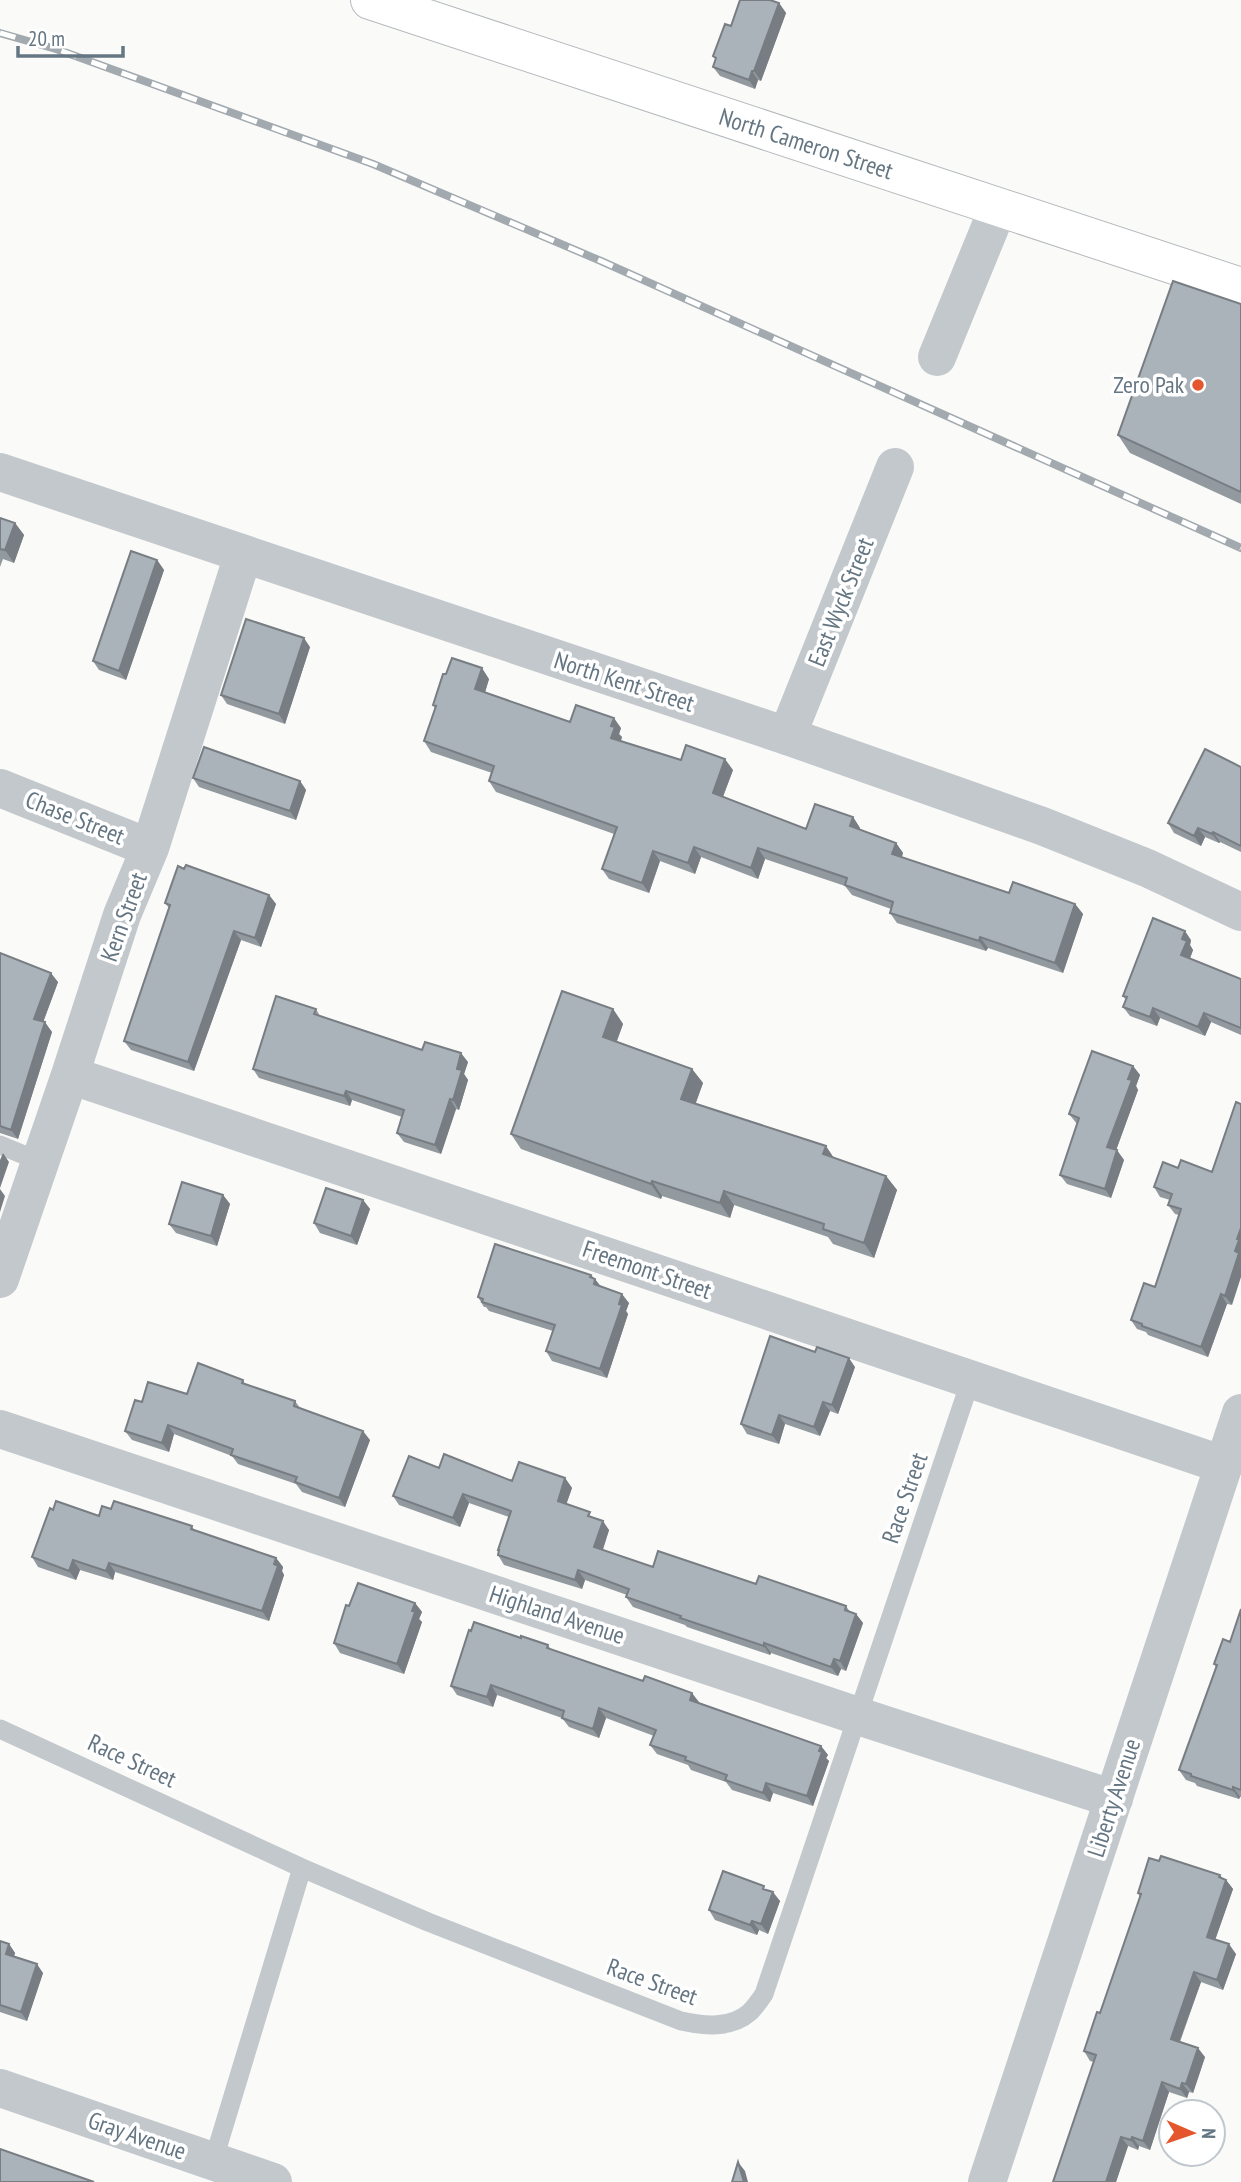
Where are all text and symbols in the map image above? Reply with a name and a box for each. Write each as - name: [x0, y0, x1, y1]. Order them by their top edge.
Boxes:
- scale bar: [18, 14, 122, 58]
- text: 20 m: [28, 25, 65, 52]
- street label: North Cameron Street: [715, 101, 897, 186]
- place label: Zero Pak: [1113, 369, 1185, 400]
- marker: Zero Pak: [1190, 377, 1206, 393]
- street label: East Wyck Street: [801, 532, 881, 671]
- street label: North Kent Street: [550, 644, 698, 719]
- street label: Chase Street: [21, 784, 130, 852]
- street label: Kern Street: [93, 868, 154, 966]
- street label: Freemont Street: [579, 1233, 716, 1306]
- street label: Race Street: [875, 1448, 935, 1547]
- street label: Highland Avenue: [486, 1578, 629, 1651]
- street label: Race Street: [83, 1727, 182, 1795]
- street label: Liberty Avenue: [1080, 1735, 1147, 1861]
- street label: Race Street: [603, 1951, 702, 2012]
- north arrow: [1157, 2098, 1227, 2168]
- street label: Gray Avenue: [84, 2104, 190, 2167]
- text: N: [1197, 2128, 1221, 2139]

